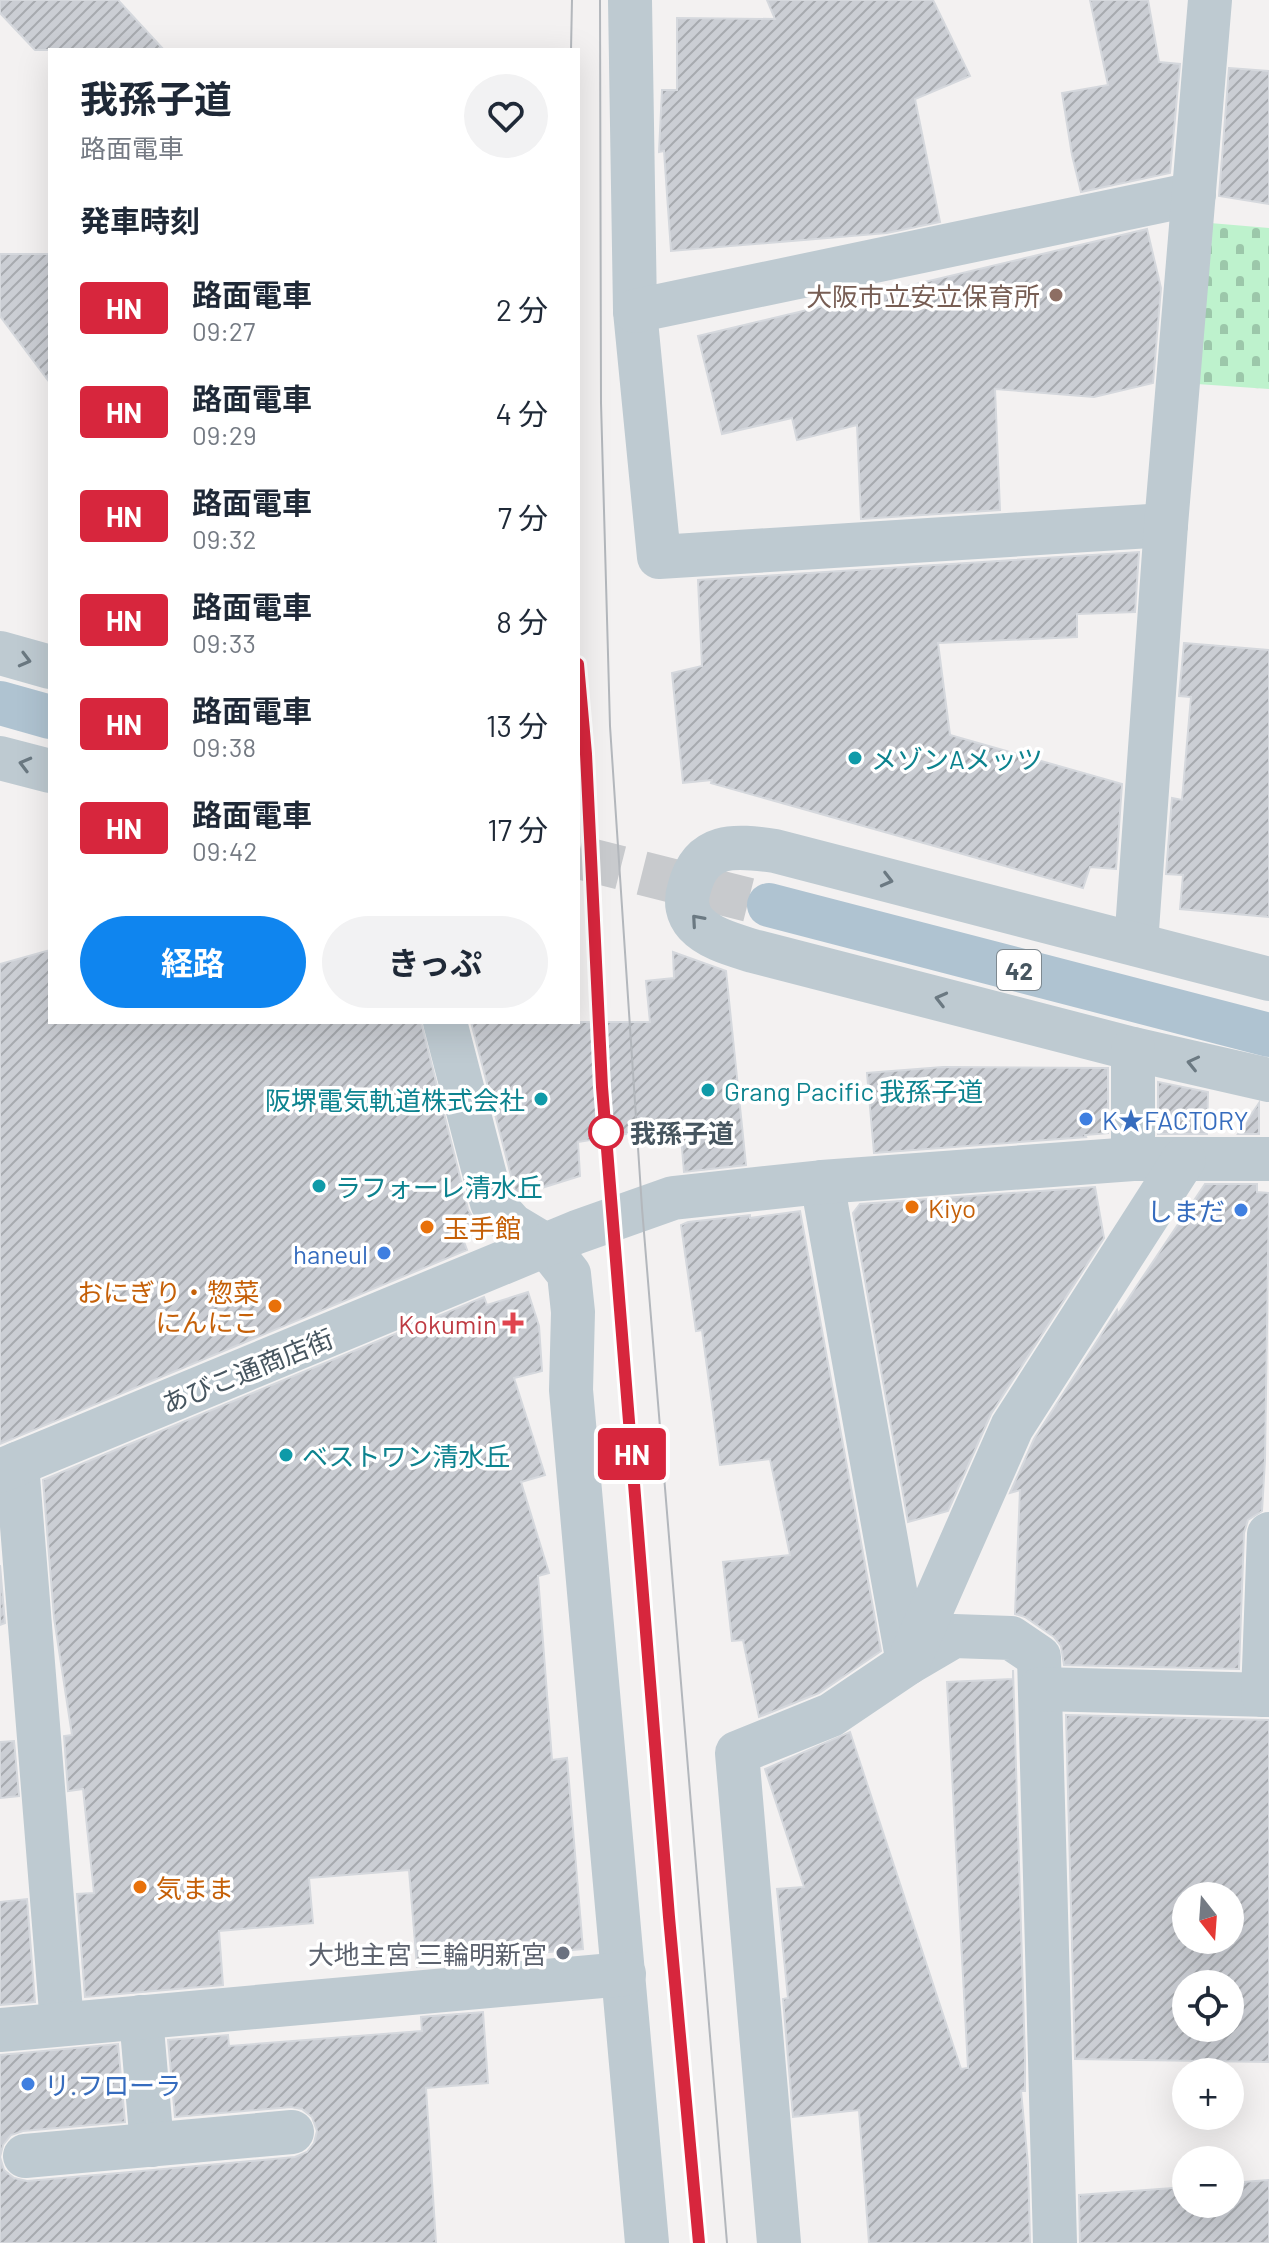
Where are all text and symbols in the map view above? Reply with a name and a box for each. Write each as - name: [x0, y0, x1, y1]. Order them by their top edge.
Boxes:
- button: heart: [464, 74, 548, 158]
- text: 我孫子道: [80, 75, 232, 121]
- text: 路面電車: [80, 132, 184, 163]
- text: 発車時刻: [80, 202, 200, 238]
- text: 路面電車: [192, 276, 312, 312]
- place label: 大阪市立安立保育所: [806, 280, 1040, 311]
- marker: 大阪市立安立保育所: [1047, 286, 1065, 304]
- text: HN: [106, 291, 142, 325]
- text: 2 分: [496, 291, 548, 327]
- text: 09:27: [192, 315, 255, 346]
- text: 路面電車: [192, 380, 312, 416]
- text: HN: [106, 395, 142, 429]
- text: 4 分: [495, 395, 548, 431]
- text: 09:29: [192, 419, 257, 450]
- text: 路面電車: [192, 484, 312, 520]
- text: HN: [106, 499, 142, 533]
- text: 7 分: [498, 499, 548, 535]
- text: 09:32: [192, 523, 256, 554]
- text: 路面電車: [192, 588, 312, 624]
- text: HN: [106, 603, 142, 637]
- text: 8 分: [496, 603, 548, 639]
- text: 09:33: [192, 627, 256, 658]
- one-way arrow: [18, 650, 31, 667]
- text: 路面電車: [192, 692, 312, 728]
- text: HN: [106, 707, 142, 741]
- text: 13 分: [486, 707, 548, 743]
- text: 09:38: [192, 731, 256, 762]
- place label: メゾンAメッツ: [871, 743, 1043, 774]
- marker: メゾンAメッツ: [846, 749, 864, 767]
- one-way arrow: [19, 757, 32, 774]
- text: 路面電車: [192, 796, 312, 832]
- text: HN: [106, 811, 142, 845]
- text: 17 分: [487, 811, 548, 847]
- text: 09:42: [192, 835, 257, 866]
- one-way arrow: [880, 871, 894, 888]
- one-way arrow: [692, 915, 707, 930]
- button: 経路: [80, 916, 306, 1008]
- button: きっぷ: [322, 916, 548, 1008]
- road number: 42: [997, 950, 1041, 990]
- one-way arrow: [934, 992, 948, 1009]
- one-way arrow: [1187, 1055, 1200, 1072]
- place label: Grang Pacific 我孫子道: [724, 1075, 983, 1106]
- marker: Grang Pacific 我孫子道: [699, 1081, 717, 1099]
- place label: 阪堺電気軌道株式会社: [265, 1084, 525, 1115]
- marker: 阪堺電気軌道株式会社: [532, 1090, 550, 1108]
- place label: K★FACTORY: [1102, 1104, 1248, 1135]
- marker: K★FACTORY: [1077, 1110, 1095, 1128]
- marker: 我孫子道: [589, 1115, 623, 1149]
- place label: 我孫子道: [630, 1117, 734, 1148]
- place label: ラフォーレ清水丘: [335, 1171, 543, 1202]
- marker: ラフォーレ清水丘: [310, 1177, 328, 1195]
- place label: Kiyo: [928, 1192, 976, 1223]
- place label: しまだ: [1147, 1195, 1225, 1226]
- marker: Kiyo: [903, 1198, 921, 1216]
- marker: しまだ: [1232, 1201, 1250, 1219]
- place label: 玉手館: [443, 1212, 521, 1243]
- marker: 玉手館: [418, 1218, 436, 1236]
- place label: haneul: [293, 1238, 368, 1269]
- marker: haneul: [375, 1244, 393, 1262]
- place label: おにぎり・惣菜 にんにこ: [77, 1276, 259, 1337]
- marker: おにぎり・惣菜 にんにこ: [266, 1297, 284, 1315]
- place label: Kokumin: [398, 1308, 497, 1339]
- marker: Kokumin: [504, 1314, 522, 1332]
- street label: あびこ通商店街: [157, 1322, 337, 1418]
- line badge: HN: [596, 1428, 668, 1480]
- text: HN: [614, 1437, 650, 1471]
- place label: ベストワン清水丘: [302, 1440, 511, 1471]
- marker: ベストワン清水丘: [277, 1446, 295, 1464]
- place label: 気まま: [156, 1872, 234, 1903]
- marker: 気まま: [131, 1878, 149, 1896]
- north arrow: [1172, 1882, 1244, 1954]
- map controls: [1172, 1882, 1244, 2218]
- place label: 大地主宮 三輪明新宮: [308, 1938, 547, 1969]
- marker: 大地主宮 三輪明新宮: [554, 1944, 572, 1962]
- button: locate: [1172, 1970, 1244, 2042]
- button: +: [1172, 2058, 1244, 2130]
- place label: リ.フローラ: [44, 2069, 181, 2100]
- marker: リ.フローラ: [19, 2075, 37, 2093]
- button: −: [1172, 2146, 1244, 2218]

